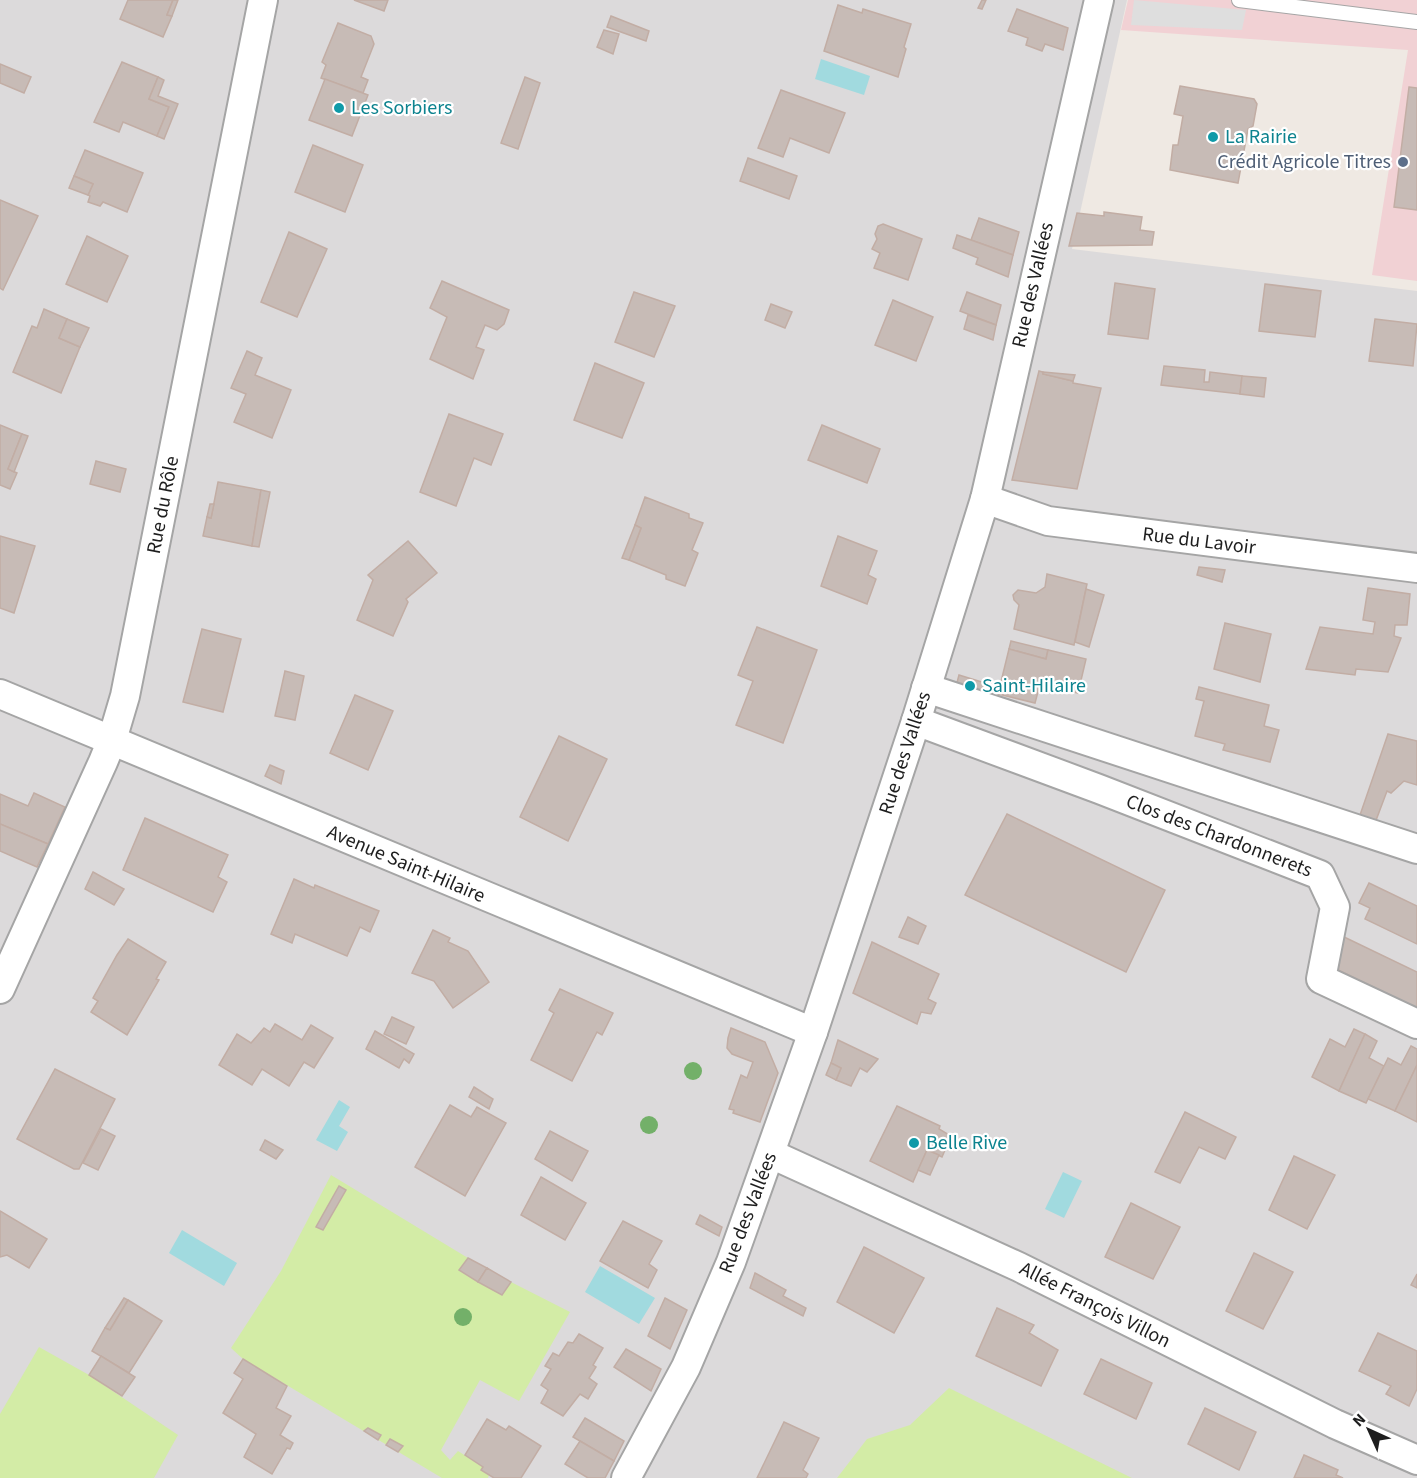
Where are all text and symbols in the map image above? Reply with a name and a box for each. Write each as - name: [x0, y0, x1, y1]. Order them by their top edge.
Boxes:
- place label: Les Sorbiers: [351, 94, 452, 122]
- marker: Les Sorbiers: [332, 101, 346, 115]
- place label: La Rairie: [1225, 123, 1297, 151]
- marker: La Rairie: [1206, 130, 1220, 144]
- place label: Crédit Agricole Titres: [1217, 148, 1391, 176]
- marker: Crédit Agricole Titres: [1396, 155, 1410, 169]
- street label: Rue des Vallées: [1005, 220, 1061, 350]
- street label: Rue du Rôle: [140, 454, 186, 556]
- street label: Rue du Lavoir: [1141, 520, 1257, 562]
- place label: Saint-Hilaire: [982, 672, 1086, 700]
- marker: Saint-Hilaire: [963, 679, 977, 693]
- street label: Rue des Vallées: [872, 688, 938, 818]
- street label: Clos des Chardonnerets: [1122, 788, 1316, 884]
- street label: Avenue Saint-Hilaire: [323, 818, 490, 910]
- place label: Belle Rive: [926, 1129, 1007, 1157]
- marker: Belle Rive: [907, 1136, 921, 1150]
- street label: Rue des Vallées: [712, 1148, 784, 1278]
- street label: Allée François Villon: [1015, 1255, 1175, 1355]
- north arrow: [1339, 1400, 1399, 1460]
- text: N: [1348, 1409, 1371, 1432]

